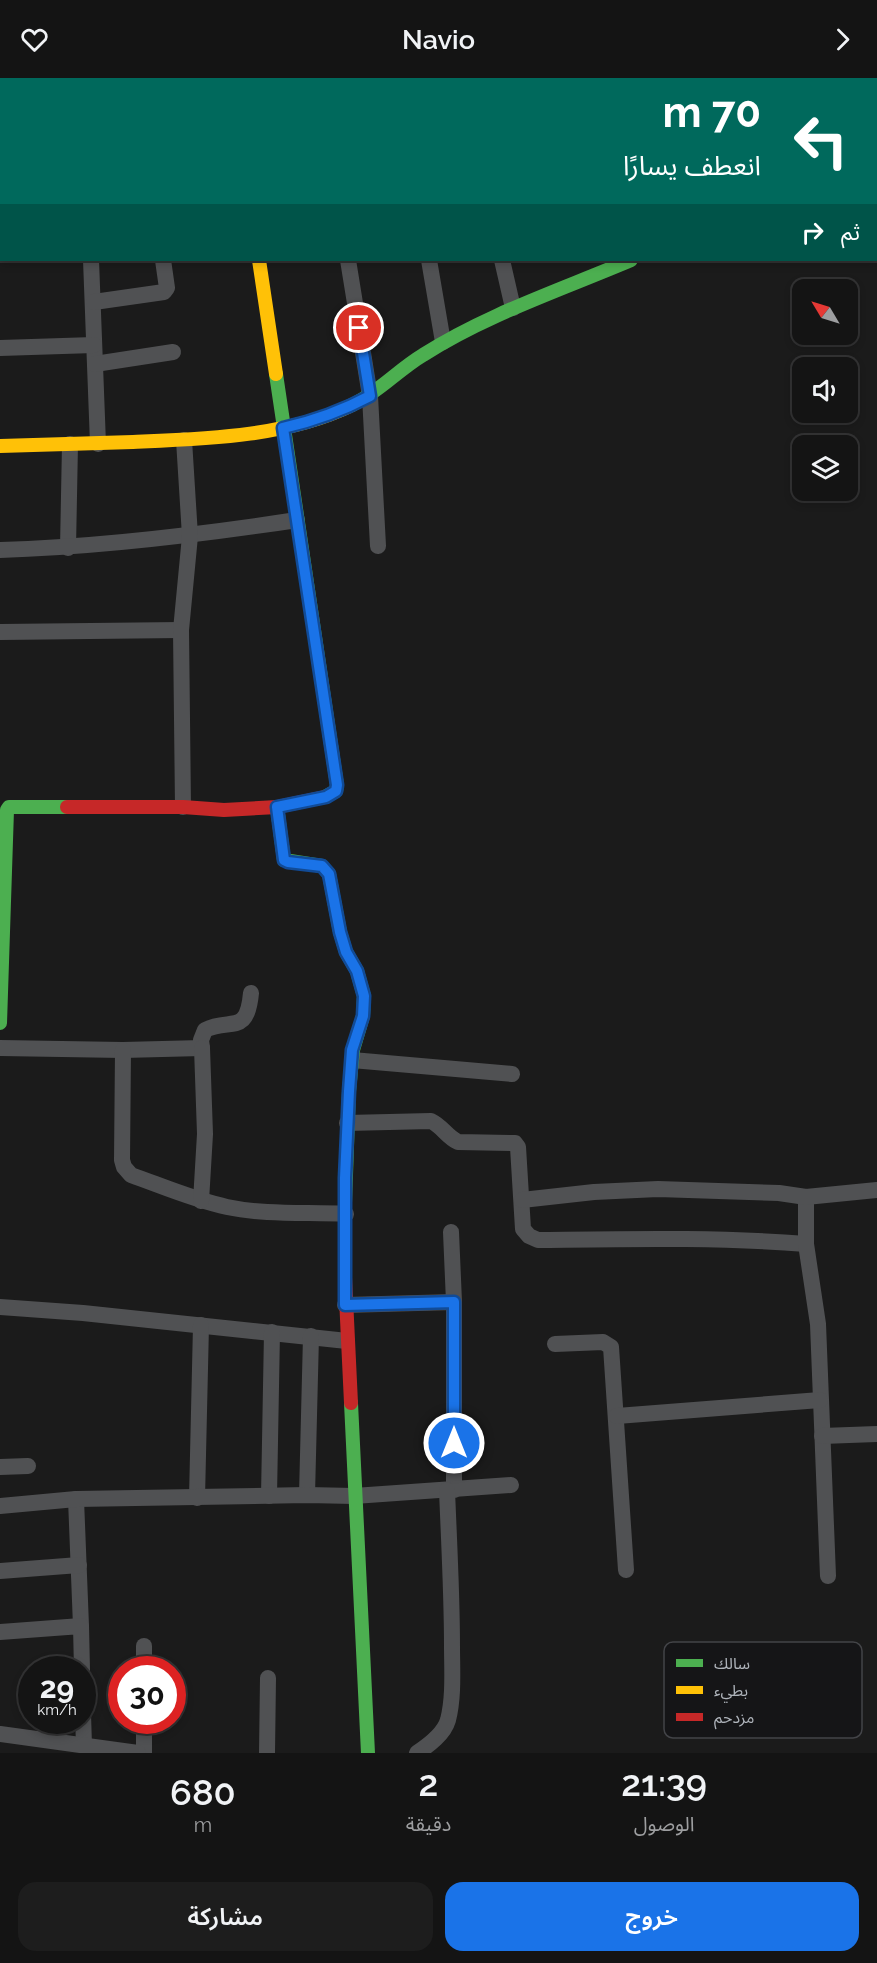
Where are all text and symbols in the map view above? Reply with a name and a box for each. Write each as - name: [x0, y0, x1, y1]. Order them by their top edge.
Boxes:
- icon: heart: [18, 23, 51, 56]
- icon: forward: [826, 23, 859, 56]
- text: Navio: [402, 24, 475, 55]
- text: 70 m: [662, 88, 761, 137]
- icon: left: [782, 102, 860, 180]
- text: انعطف يسارًا: [623, 150, 761, 181]
- icon: right: [796, 216, 829, 249]
- text: ثم: [841, 219, 860, 245]
- north arrow: [792, 279, 858, 345]
- map controls: [792, 279, 858, 501]
- pin: [333, 302, 384, 353]
- icon: arrive: [342, 311, 375, 344]
- button: sound: [792, 357, 858, 423]
- button: layers: [792, 435, 858, 501]
- position arrow: [422, 1411, 486, 1475]
- legend: [664, 1642, 862, 1738]
- text: سالك: [714, 1654, 750, 1673]
- speed limit sign: 30: [108, 1656, 186, 1734]
- text: 29: [40, 1670, 74, 1705]
- text: بطيء: [714, 1681, 748, 1703]
- text: km/h: [37, 1701, 77, 1719]
- text: مزدحم: [714, 1708, 754, 1730]
- text: 2: [419, 1762, 438, 1804]
- text: 21:39: [621, 1762, 707, 1804]
- text: 680: [170, 1771, 236, 1813]
- text: دقيقة: [406, 1812, 451, 1836]
- text: الوصول: [634, 1812, 695, 1836]
- text: m: [194, 1813, 212, 1837]
- button: مشاركة: [18, 1882, 433, 1951]
- button: خروج: [445, 1882, 859, 1951]

